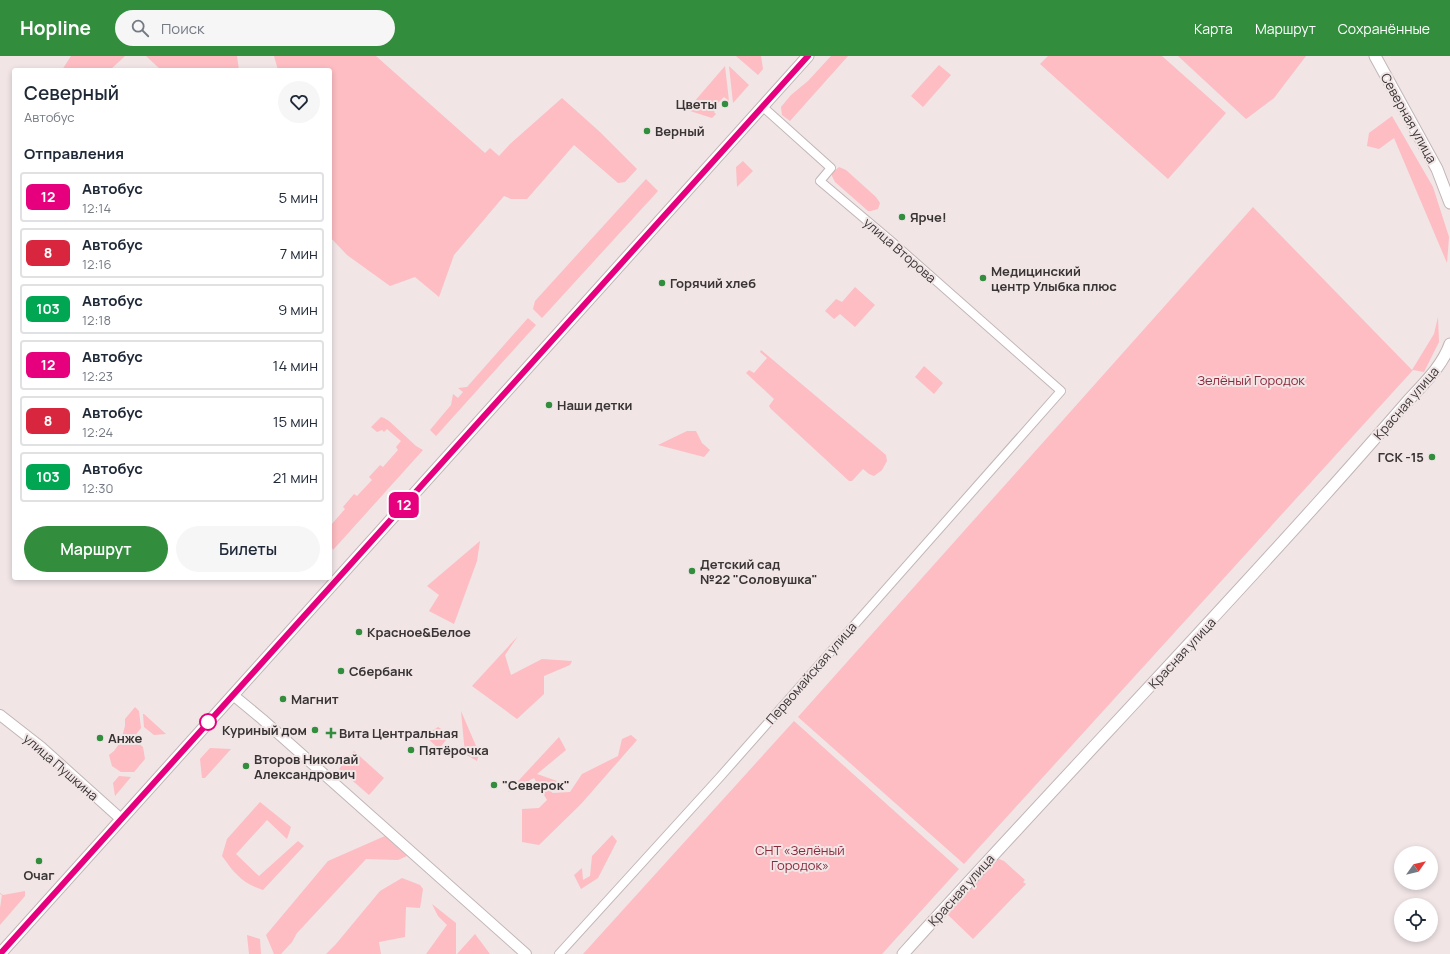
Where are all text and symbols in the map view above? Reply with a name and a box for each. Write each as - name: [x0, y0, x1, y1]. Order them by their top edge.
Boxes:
- search box: [115, 10, 395, 46]
- text: Hopline: [20, 15, 91, 41]
- icon: search: [129, 17, 151, 39]
- text: Поиск: [161, 18, 205, 39]
- text: Карта: [1194, 19, 1233, 38]
- text: Маршрут: [1255, 19, 1316, 38]
- text: Сохранённые: [1338, 19, 1430, 38]
- street label: Северная улица: [1377, 70, 1441, 166]
- text: Северный: [24, 80, 119, 106]
- button: heart: [278, 81, 320, 123]
- place label: Цветы: [676, 95, 717, 113]
- marker: Цветы: [720, 99, 730, 109]
- text: Автобус: [24, 108, 74, 126]
- place label: Верный: [655, 122, 705, 140]
- marker: Верный: [642, 126, 652, 136]
- text: Отправления: [24, 143, 124, 164]
- text: Автобус: [82, 178, 143, 199]
- text: 12: [41, 187, 55, 206]
- text: 5 мин: [279, 187, 318, 208]
- text: 12:14: [82, 199, 111, 217]
- place label: Ярче!: [910, 208, 947, 226]
- marker: Ярче!: [897, 212, 907, 222]
- street label: улица Второва: [860, 213, 940, 287]
- text: Автобус: [82, 234, 143, 255]
- text: 8: [44, 243, 52, 262]
- text: 7 мин: [280, 243, 318, 264]
- text: 12:16: [82, 255, 112, 273]
- place label: Медицинский центр Улыбка плюс: [991, 262, 1117, 295]
- marker: Медицинский центр Улыбка плюс: [978, 273, 988, 283]
- place label: Горячий хлеб: [670, 274, 756, 292]
- marker: Горячий хлеб: [657, 278, 667, 288]
- text: Автобус: [82, 290, 143, 311]
- text: 103: [36, 299, 60, 318]
- text: 9 мин: [278, 299, 318, 320]
- text: 12:18: [82, 311, 111, 329]
- text: Автобус: [82, 346, 143, 367]
- text: 12: [41, 355, 55, 374]
- text: 14 мин: [273, 355, 318, 376]
- street label: Красная улица: [1369, 363, 1443, 443]
- text: 12:23: [82, 367, 113, 385]
- park label: Зелёный Городок: [1197, 371, 1305, 389]
- place label: Наши детки: [557, 396, 632, 414]
- marker: Наши детки: [544, 400, 554, 410]
- text: Автобус: [82, 402, 143, 423]
- text: 8: [44, 411, 52, 430]
- text: 15 мин: [273, 411, 318, 432]
- text: 12:24: [82, 423, 113, 441]
- place label: ГСК -15: [1378, 448, 1424, 466]
- marker: ГСК -15: [1427, 452, 1437, 462]
- text: Автобус: [82, 458, 143, 479]
- text: 103: [36, 467, 60, 486]
- text: 21 мин: [273, 467, 318, 488]
- text: 12:30: [82, 479, 114, 497]
- line badge: 12: [386, 492, 422, 518]
- text: 12: [397, 495, 411, 514]
- button: Маршрут: [24, 526, 168, 572]
- button: Билеты: [176, 526, 320, 572]
- place label: Детский сад №22 "Соловушка": [700, 555, 818, 588]
- marker: Детский сад №22 "Соловушка": [687, 566, 697, 576]
- street label: Красная улица: [1144, 613, 1220, 693]
- street label: Первомайская улица: [762, 618, 860, 728]
- place label: Красное&Белое: [367, 623, 471, 641]
- marker: Красное&Белое: [354, 627, 364, 637]
- place label: Сбербанк: [349, 662, 414, 680]
- marker: Сбербанк: [336, 666, 346, 676]
- place label: Магнит: [291, 690, 339, 708]
- marker: Магнит: [278, 694, 288, 704]
- unlabelled marker: [199, 713, 217, 731]
- place label: Куриный дом: [222, 721, 307, 739]
- place label: Вита Центральная: [339, 724, 458, 742]
- marker: Куриный дом: [310, 725, 320, 735]
- marker: Вита Центральная: [326, 728, 336, 738]
- street label: улица Пушкина: [20, 729, 102, 805]
- place label: Анже: [108, 729, 143, 747]
- marker: Анже: [95, 733, 105, 743]
- place label: Пятёрочка: [419, 741, 489, 759]
- marker: Пятёрочка: [406, 745, 416, 755]
- place label: Второв Николай Александрович: [254, 750, 358, 783]
- marker: Второв Николай Александрович: [241, 761, 251, 771]
- place label: "Северок": [502, 776, 570, 794]
- marker: "Северок": [489, 780, 499, 790]
- park label: СНТ «Зелёный Городок»: [755, 841, 845, 874]
- north arrow: [1394, 846, 1438, 890]
- map controls: [1394, 846, 1438, 942]
- street label: Красная улица: [924, 850, 998, 930]
- marker: Очаг: [34, 856, 44, 866]
- place label: Очаг: [24, 866, 54, 884]
- button: locate: [1394, 898, 1438, 942]

